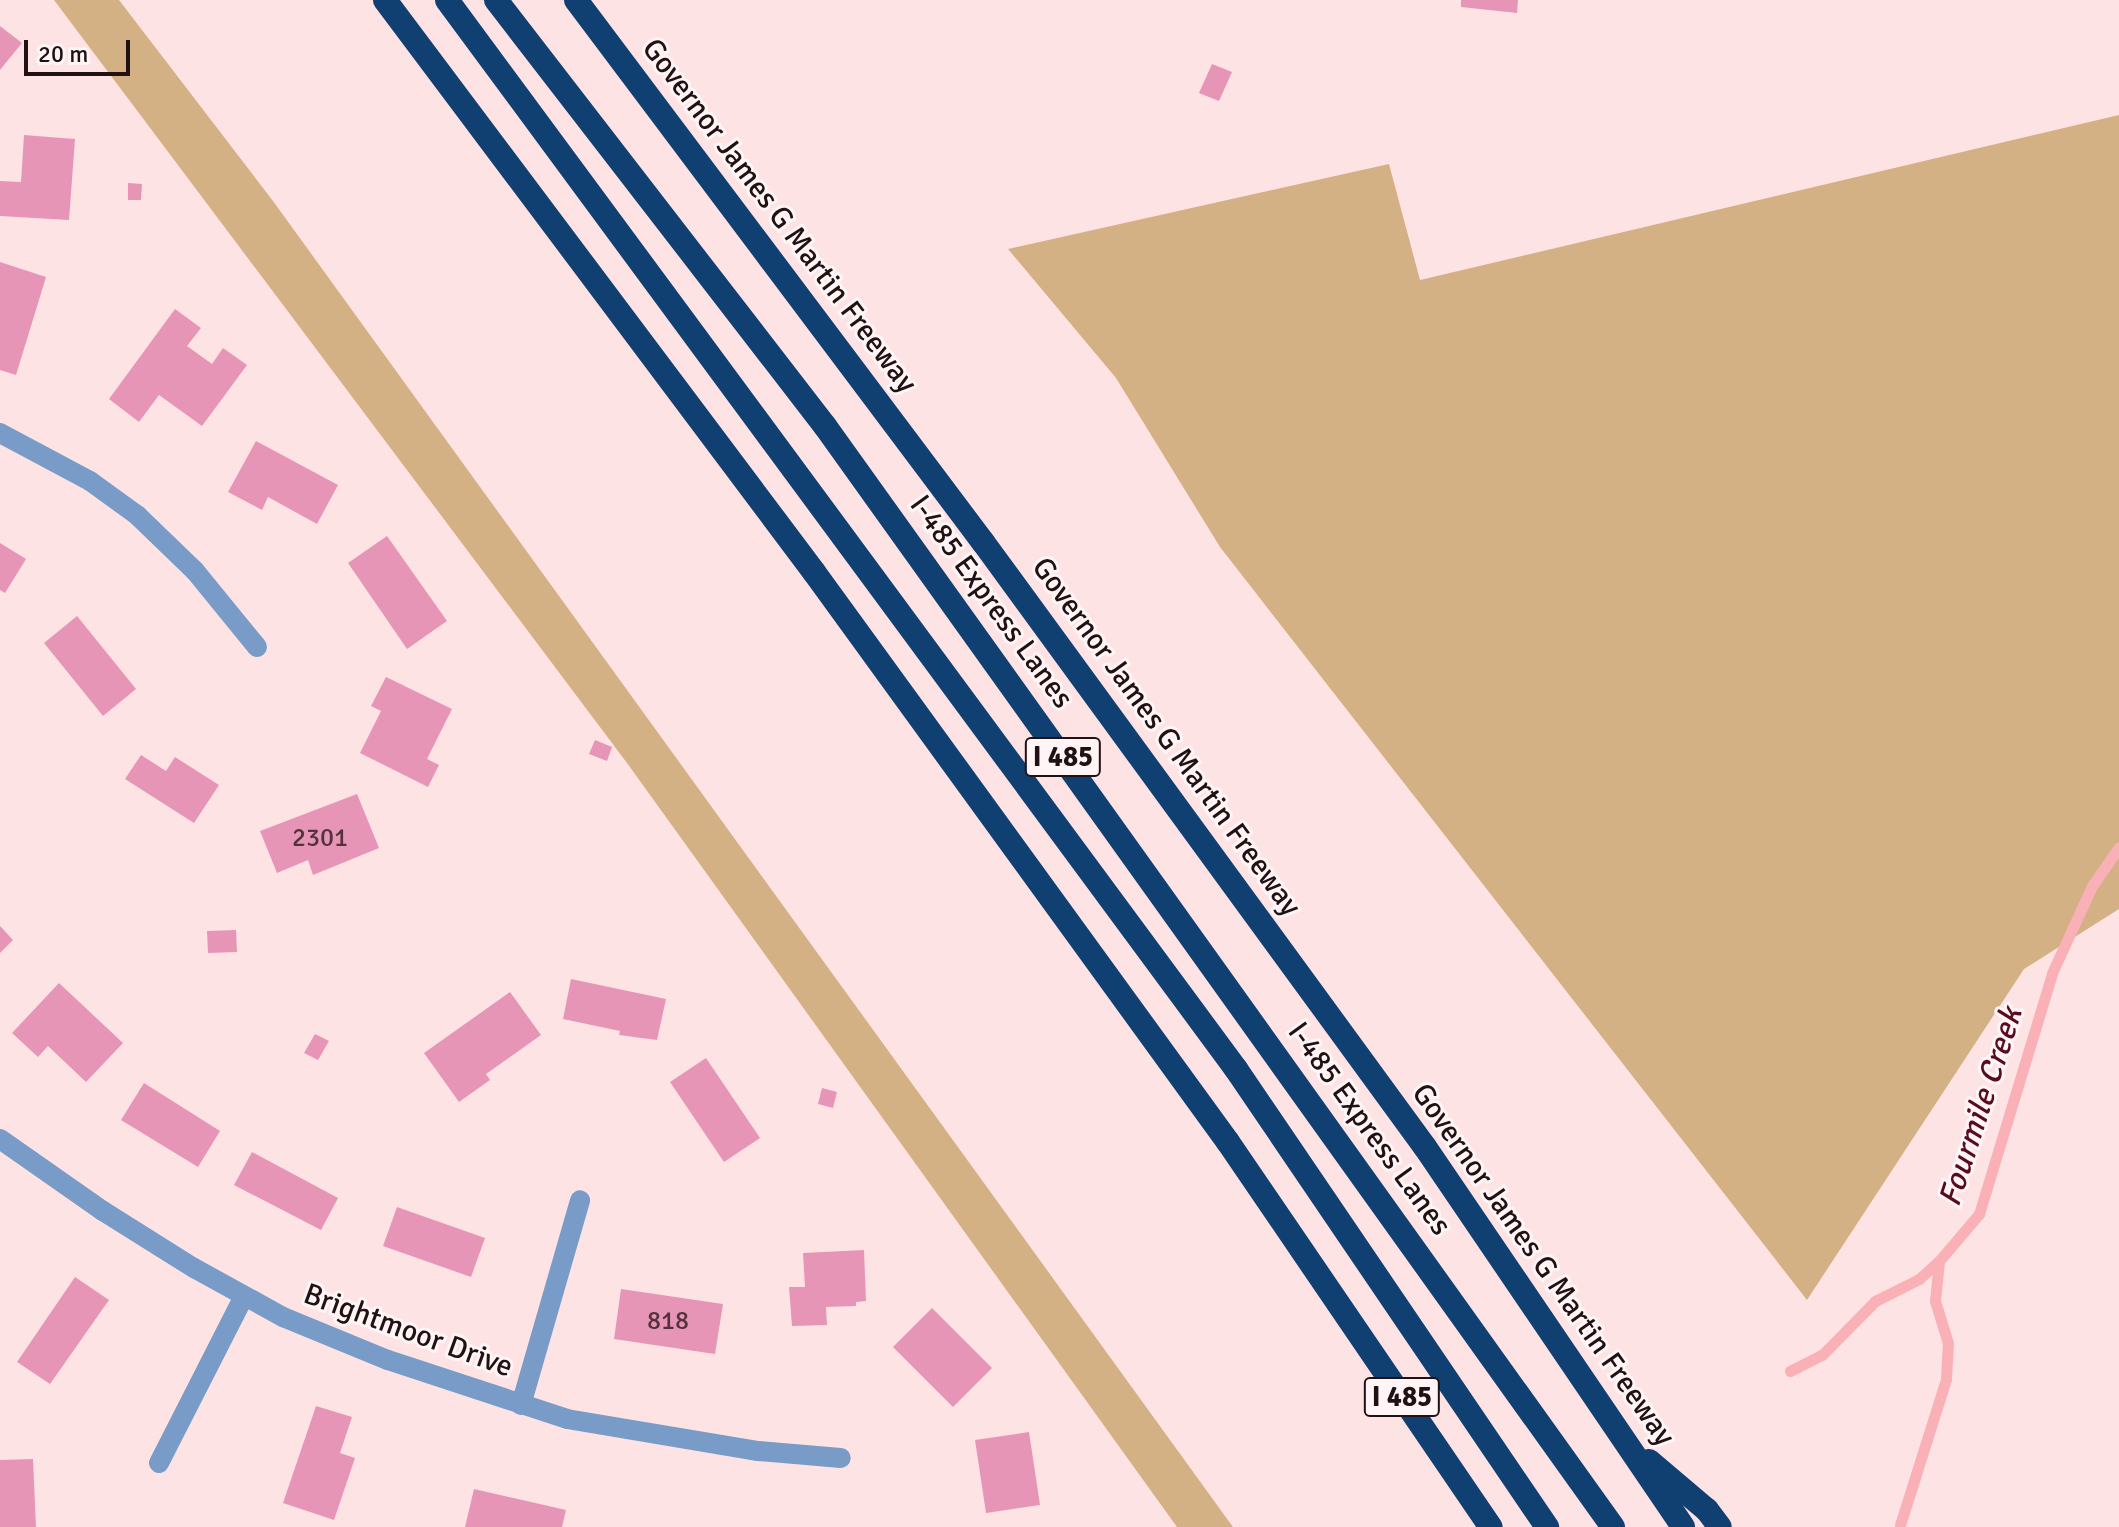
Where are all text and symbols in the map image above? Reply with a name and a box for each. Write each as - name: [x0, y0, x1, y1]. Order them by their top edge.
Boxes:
- scale bar: [28, 24, 134, 74]
- street label: Governor James G Martin Freeway: [634, 32, 924, 400]
- text: 20 m: [38, 39, 88, 69]
- street label: I-485 Express Lanes: [902, 488, 1080, 716]
- street label: Governor James G Martin Freeway: [1024, 551, 1308, 923]
- road number: I 485: [1023, 733, 1103, 781]
- house number: 2301: [292, 823, 348, 855]
- water label: Fourmile Creek: [1931, 1003, 2031, 1211]
- street label: I-485 Express Lanes: [1280, 1015, 1458, 1243]
- street label: Governor James G Martin Freeway: [1404, 1077, 1682, 1453]
- street label: Brightmoor Drive: [299, 1276, 517, 1386]
- house number: 818: [647, 1306, 689, 1338]
- road number: I 485: [1362, 1373, 1442, 1421]

